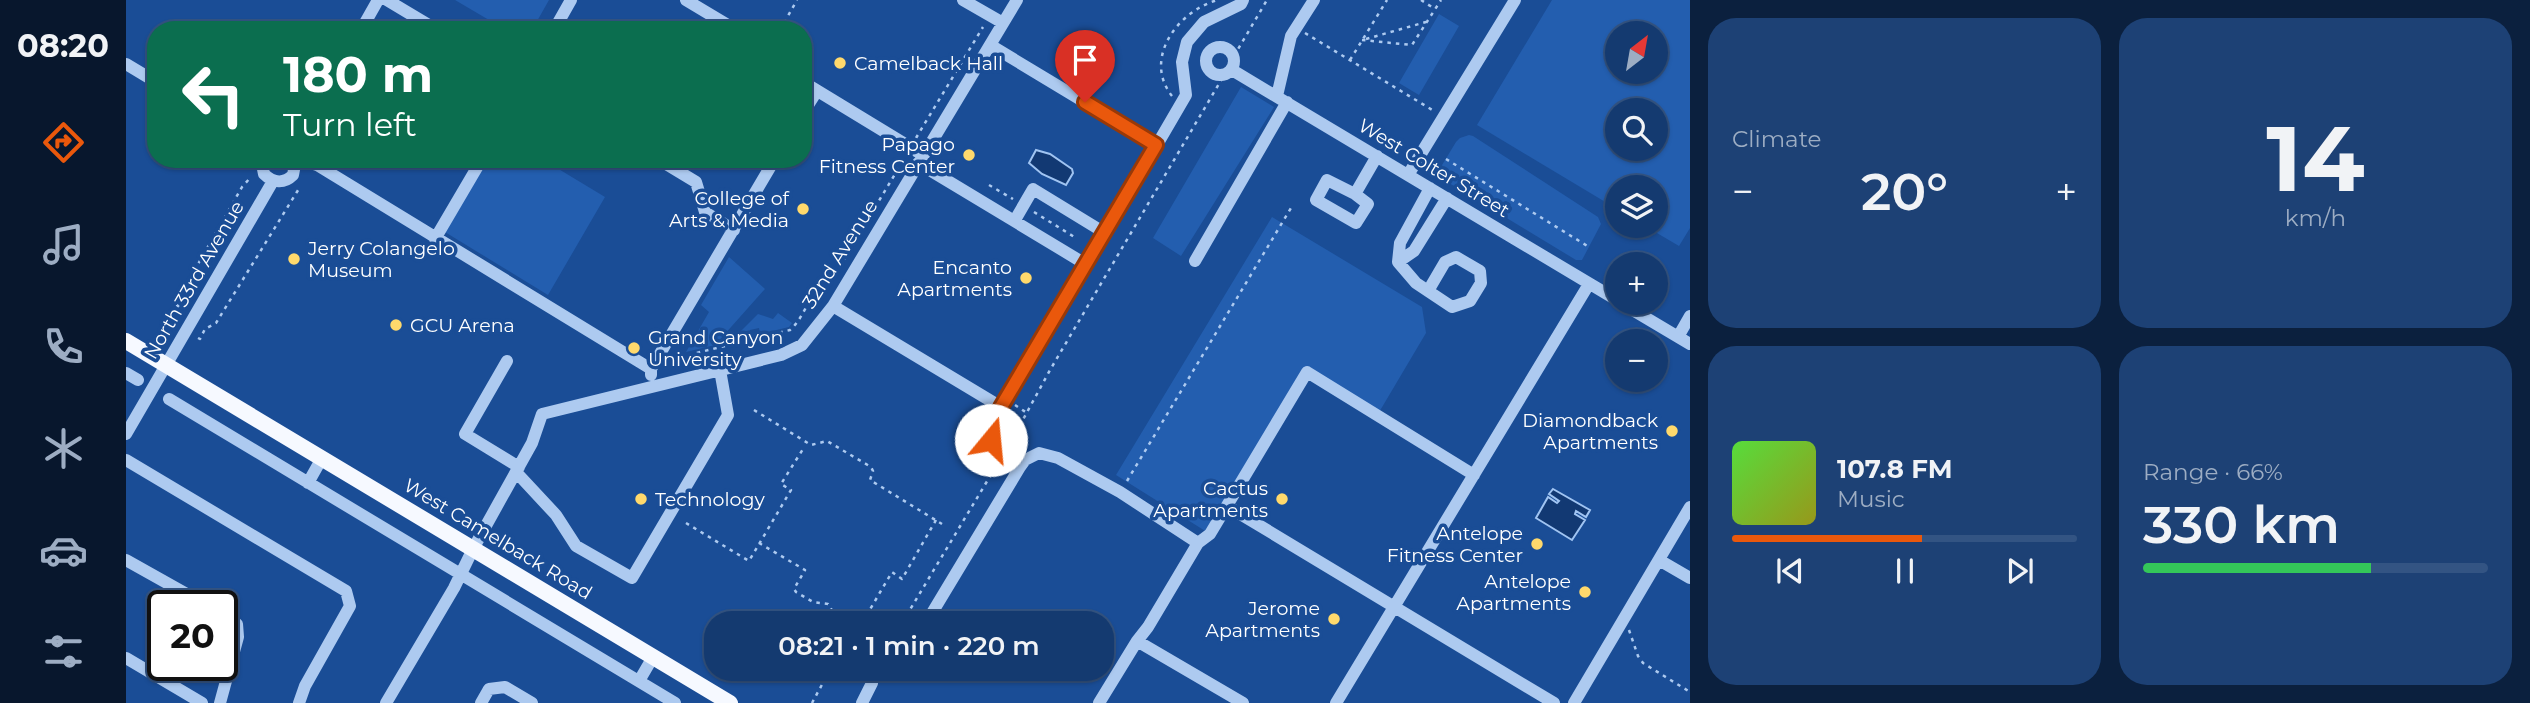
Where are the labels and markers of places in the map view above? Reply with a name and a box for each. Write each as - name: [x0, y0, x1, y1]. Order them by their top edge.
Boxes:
- pin: [1055, 30, 1115, 102]
- place label: Camelback Hall: [854, 52, 1003, 75]
- marker: Camelback Hall: [832, 55, 848, 71]
- place label: Papago Fitness Center: [819, 133, 955, 178]
- marker: Papago Fitness Center: [961, 147, 977, 163]
- place label: College of Arts & Media: [669, 187, 791, 232]
- marker: College of Arts & Media: [795, 201, 811, 217]
- place label: Jerry Colangelo Museum: [307, 237, 455, 282]
- marker: Jerry Colangelo Museum: [286, 251, 302, 267]
- place label: Encanto Apartments: [897, 256, 1012, 301]
- marker: Encanto Apartments: [1018, 270, 1034, 286]
- place label: GCU Arena: [410, 314, 515, 337]
- marker: GCU Arena: [388, 317, 404, 333]
- place label: Grand Canyon University: [648, 326, 783, 371]
- marker: Grand Canyon University: [626, 340, 642, 356]
- place label: Diamondback Apartments: [1522, 409, 1659, 454]
- marker: Diamondback Apartments: [1664, 423, 1680, 439]
- place label: Cactus Apartments: [1153, 477, 1268, 522]
- place label: Technology: [655, 488, 765, 511]
- marker: Technology: [633, 491, 649, 507]
- marker: Cactus Apartments: [1274, 491, 1290, 507]
- place label: Antelope Fitness Center: [1387, 522, 1523, 567]
- marker: Antelope Fitness Center: [1529, 536, 1545, 552]
- place label: Antelope Apartments: [1456, 570, 1571, 615]
- marker: Antelope Apartments: [1577, 584, 1593, 600]
- place label: Jerome Apartments: [1205, 597, 1320, 642]
- marker: Jerome Apartments: [1326, 611, 1342, 627]

